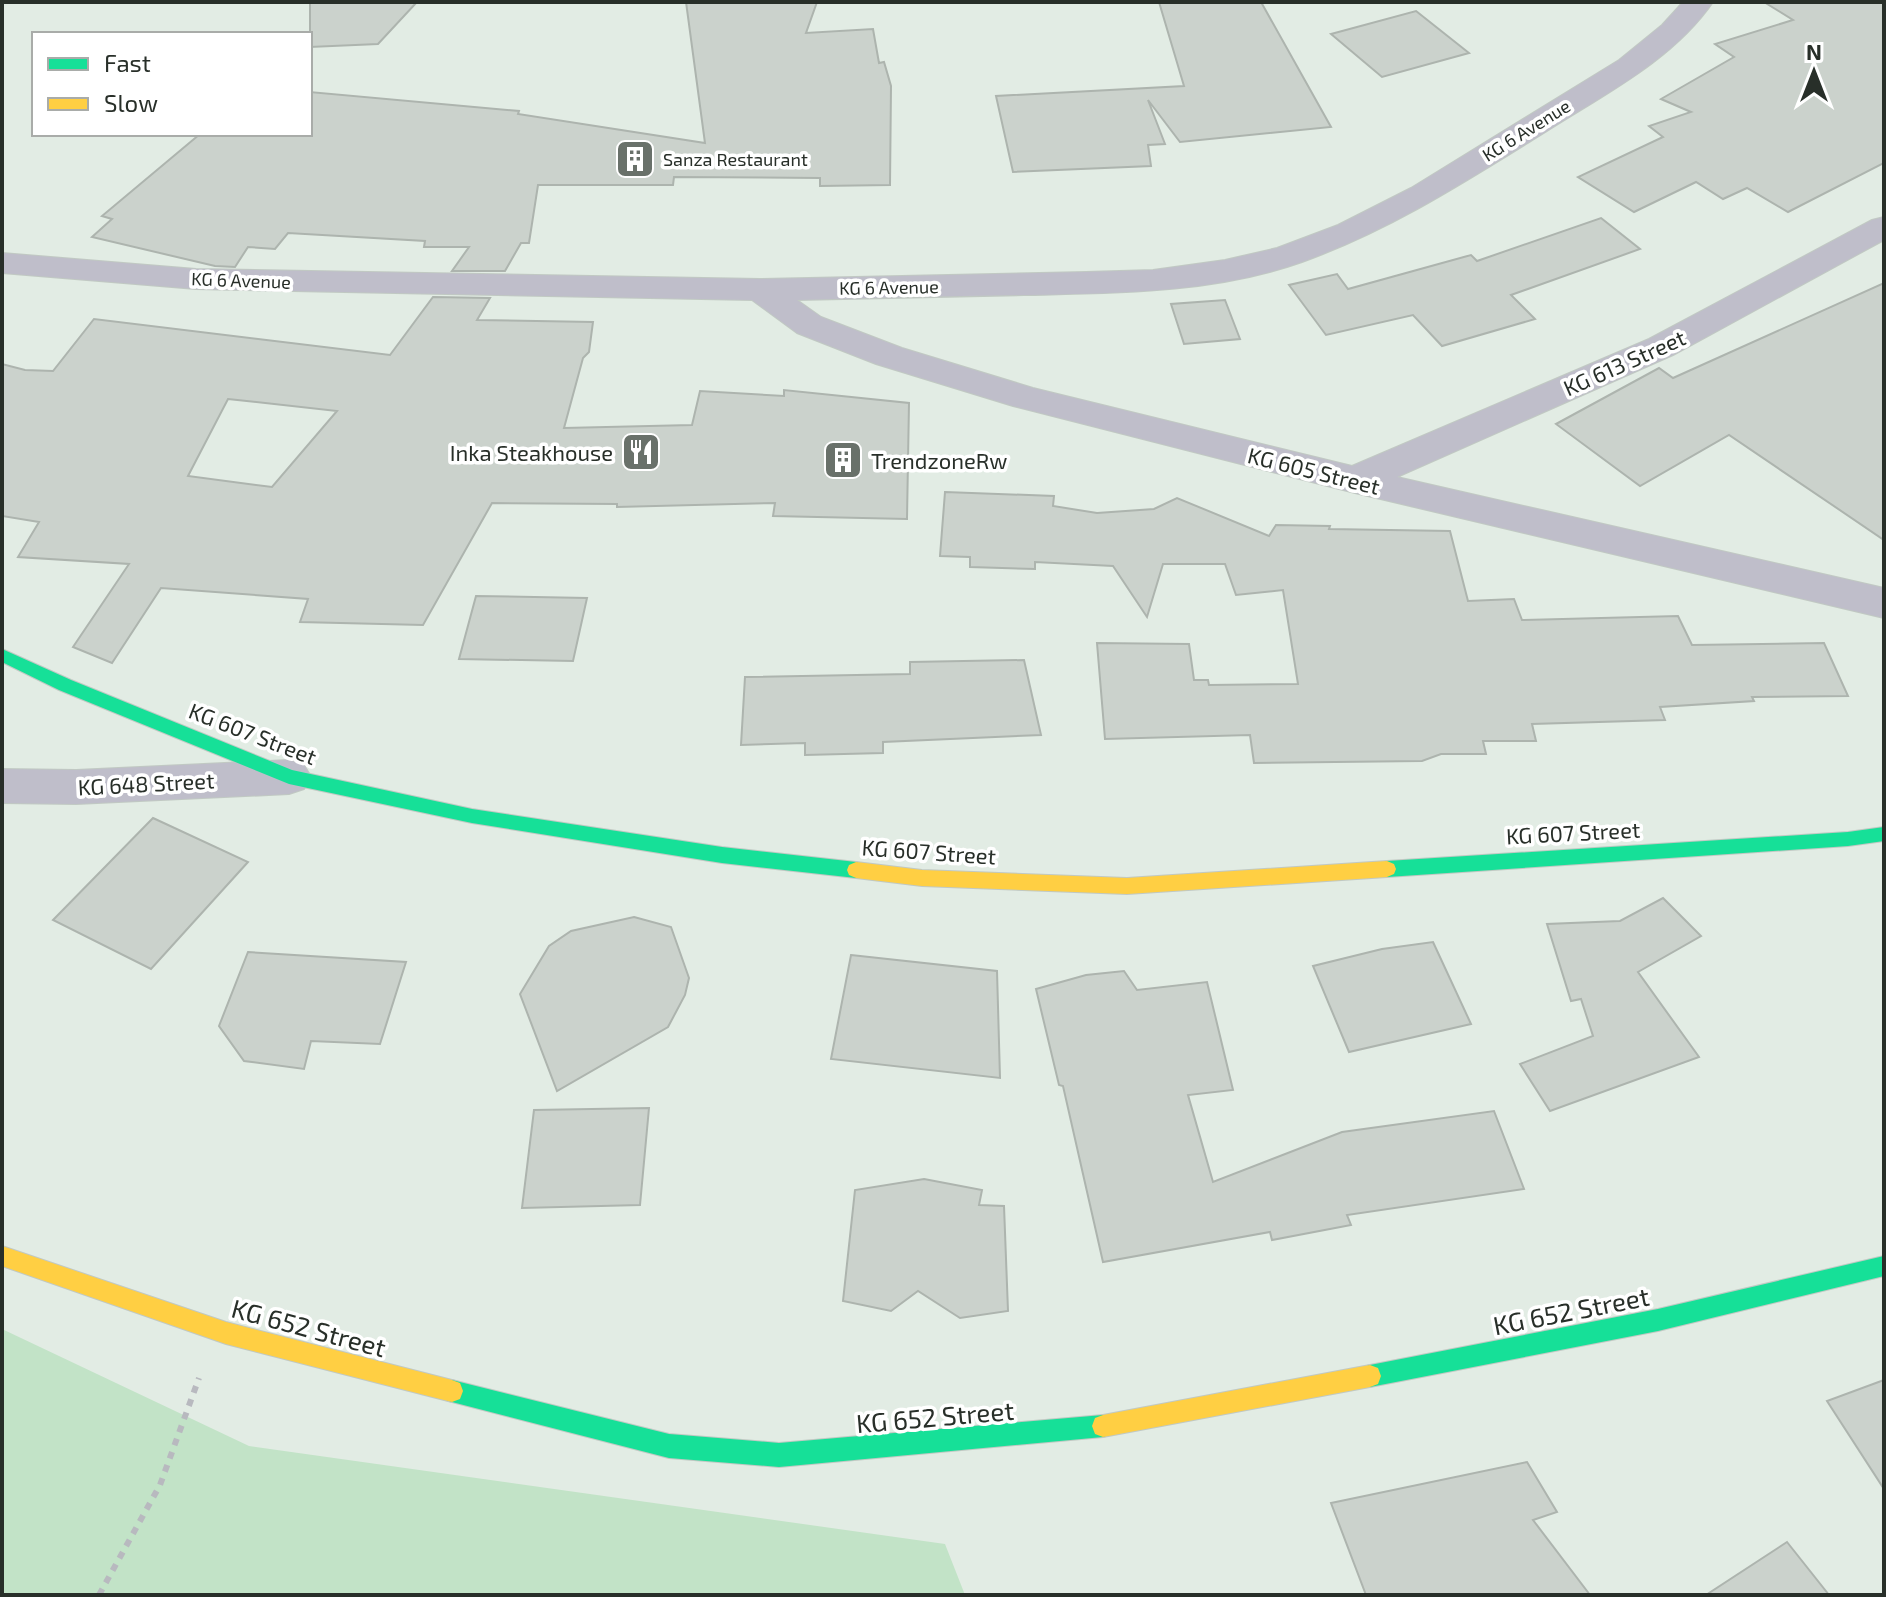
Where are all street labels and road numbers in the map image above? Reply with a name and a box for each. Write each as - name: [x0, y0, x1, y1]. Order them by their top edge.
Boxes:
- street label: KG 6 Avenue: [1478, 94, 1574, 166]
- street label: KG 6 Avenue: [191, 267, 291, 293]
- street label: KG 6 Avenue: [839, 275, 939, 299]
- street label: KG 613 Street: [1559, 324, 1689, 400]
- street label: KG 605 Street: [1245, 441, 1383, 499]
- street label: KG 607 Street: [186, 697, 320, 769]
- street label: KG 648 Street: [77, 766, 215, 800]
- street label: KG 607 Street: [1505, 816, 1641, 848]
- street label: KG 607 Street: [861, 833, 997, 869]
- street label: KG 652 Street: [1490, 1280, 1652, 1340]
- street label: KG 652 Street: [228, 1292, 390, 1362]
- street label: KG 652 Street: [855, 1394, 1015, 1438]

